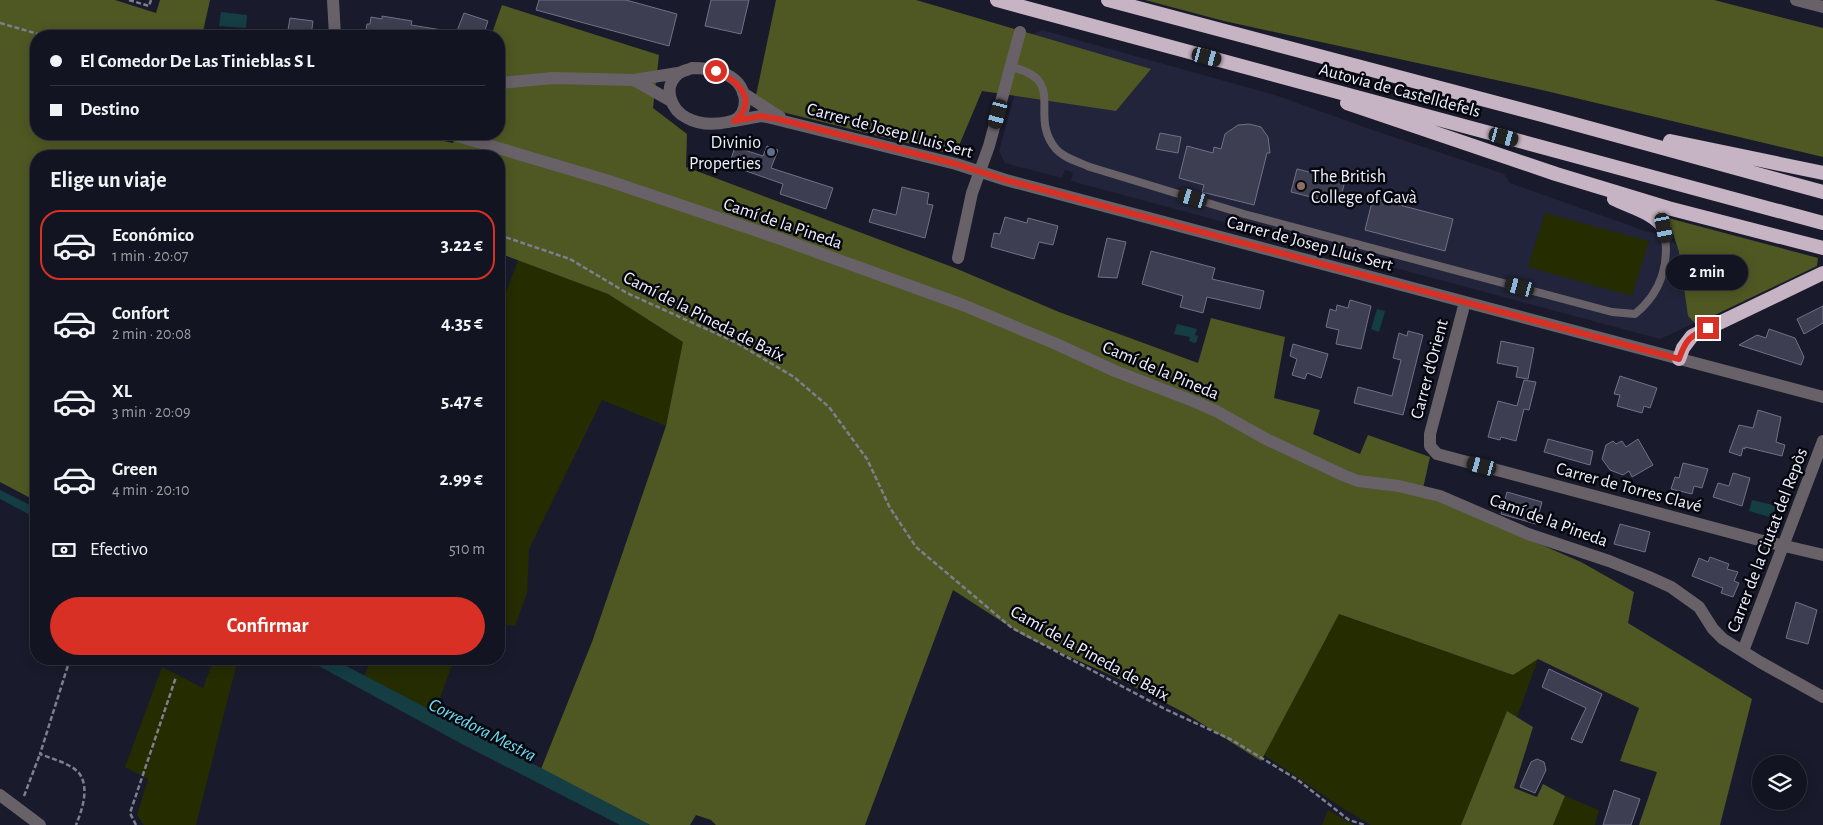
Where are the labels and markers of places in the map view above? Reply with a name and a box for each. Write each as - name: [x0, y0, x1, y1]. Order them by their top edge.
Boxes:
- place label: Divinio Properties: [689, 134, 761, 173]
- marker: Divinio Properties: [765, 146, 777, 158]
- place label: The British College of Gavà: [1311, 168, 1417, 207]
- marker: The British College of Gavà: [1295, 180, 1307, 192]

